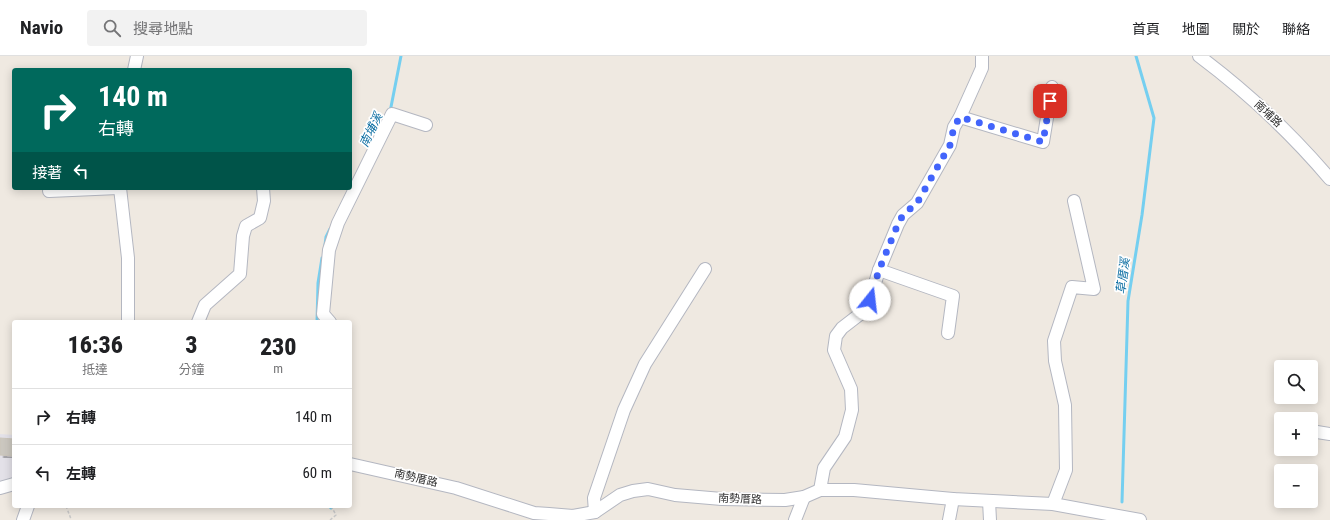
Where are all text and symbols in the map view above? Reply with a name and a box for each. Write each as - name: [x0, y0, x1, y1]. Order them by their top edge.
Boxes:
- search box: [87, 10, 367, 46]
- text: Navio: [20, 16, 63, 39]
- icon: search: [101, 17, 123, 39]
- text: 搜尋地點: [133, 20, 193, 38]
- text: 首頁: [1132, 21, 1160, 37]
- text: 地圖: [1182, 21, 1210, 37]
- text: 關於: [1232, 21, 1260, 37]
- text: 聯絡: [1282, 21, 1310, 37]
- text: 140 m: [98, 80, 168, 113]
- icon: right: [32, 84, 84, 136]
- pin: [1033, 84, 1067, 118]
- icon: arrive: [1039, 90, 1061, 112]
- street label: 南埔路: [1251, 98, 1285, 130]
- water label: 南埔溪: [357, 109, 386, 149]
- text: 右轉: [98, 118, 134, 139]
- icon: left: [70, 160, 92, 182]
- text: 接著: [32, 164, 62, 182]
- water label: 草厝溪: [1114, 255, 1133, 295]
- position arrow: [849, 279, 891, 321]
- text: 16:36: [67, 331, 123, 359]
- text: 3: [185, 331, 198, 359]
- text: 230: [260, 333, 297, 361]
- map controls: [1274, 360, 1318, 508]
- button: search: [1274, 360, 1318, 404]
- text: m: [273, 361, 283, 376]
- text: 抵達: [82, 362, 108, 377]
- text: 分鐘: [178, 362, 204, 377]
- icon: right: [32, 406, 54, 428]
- text: 140 m: [295, 408, 332, 426]
- text: 右轉: [66, 409, 96, 427]
- button: +: [1274, 412, 1318, 456]
- icon: left: [32, 462, 54, 484]
- text: 60 m: [302, 464, 332, 482]
- button: −: [1274, 464, 1318, 508]
- text: 左轉: [66, 465, 96, 483]
- street label: 南勢厝路: [393, 467, 439, 489]
- street label: 南勢厝路: [718, 492, 762, 506]

